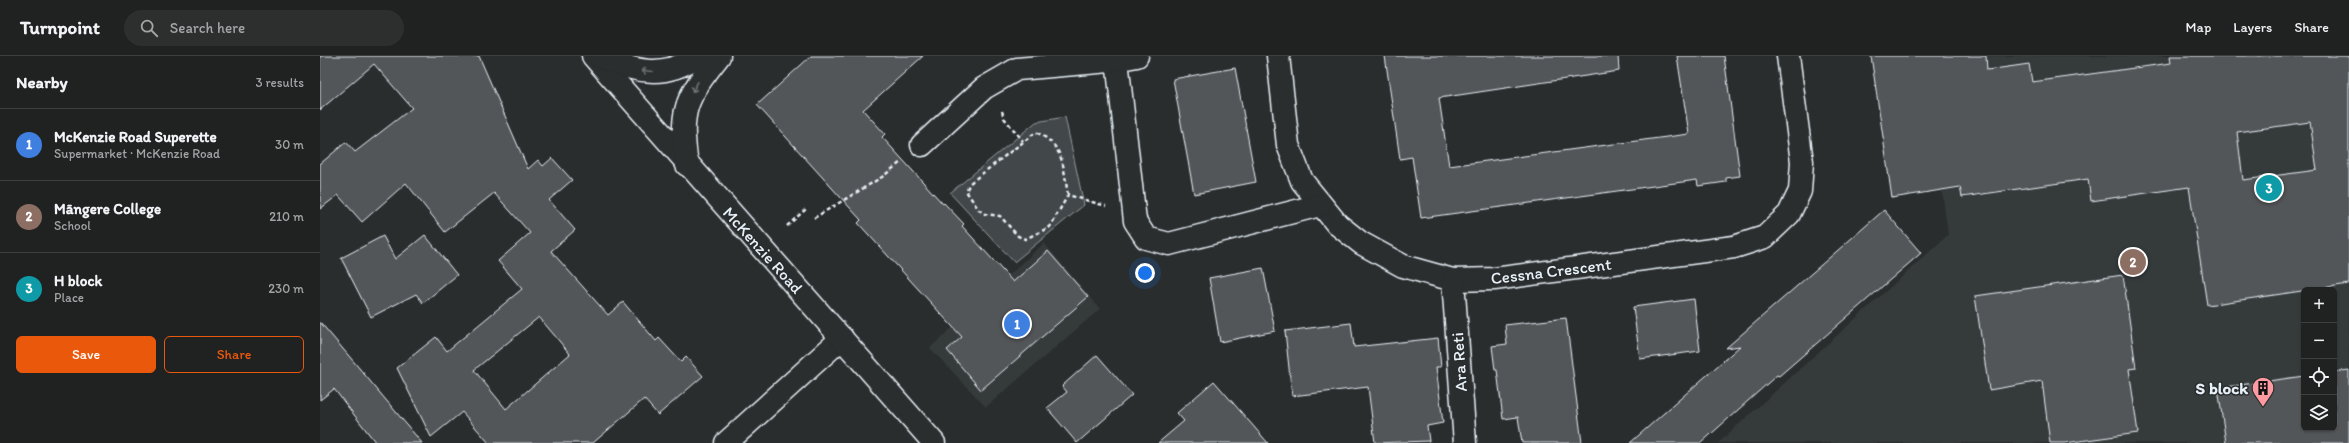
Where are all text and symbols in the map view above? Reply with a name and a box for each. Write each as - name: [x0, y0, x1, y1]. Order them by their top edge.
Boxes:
- search box: [124, 10, 404, 46]
- text: Turnpoint: [20, 16, 100, 39]
- icon: search: [138, 17, 160, 39]
- text: Search here: [170, 19, 245, 37]
- text: Map: [2186, 19, 2211, 36]
- text: Layers: [2233, 19, 2272, 36]
- text: Share: [2294, 19, 2329, 36]
- one-way arrow: [641, 67, 654, 74]
- text: Nearby: [16, 72, 68, 92]
- text: 3 results: [255, 75, 304, 90]
- one-way arrow: [691, 81, 699, 93]
- text: McKenzie Road Superette: [54, 128, 217, 146]
- text: 1: [26, 137, 32, 152]
- text: 30 m: [275, 137, 304, 152]
- text: Supermarket · McKenzie Road: [54, 146, 220, 161]
- pin: 3: [2256, 173, 2282, 203]
- text: Māngere College: [54, 200, 161, 218]
- street label: McKenzie Road: [719, 202, 808, 298]
- text: 2: [26, 209, 32, 224]
- text: 210 m: [269, 209, 304, 224]
- text: School: [54, 218, 91, 233]
- pin: 2: [2120, 247, 2146, 277]
- street label: Cessna Crescent: [1490, 254, 1613, 288]
- your location: [1135, 263, 1155, 283]
- text: H block: [54, 272, 102, 290]
- text: 3: [25, 281, 33, 296]
- text: 230 m: [268, 281, 304, 296]
- map controls: [2301, 287, 2337, 431]
- button: +: [2301, 287, 2337, 323]
- text: Place: [54, 290, 84, 305]
- pin: 1: [1004, 309, 1030, 339]
- button: −: [2301, 323, 2337, 359]
- street label: Ara Reti: [1447, 332, 1471, 392]
- button: Save: [16, 336, 156, 373]
- button: Share: [164, 336, 304, 373]
- button: locate: [2301, 359, 2337, 395]
- building icon: S block: [2250, 375, 2276, 408]
- place label: S block: [2196, 378, 2248, 398]
- button: layers: [2301, 395, 2337, 431]

